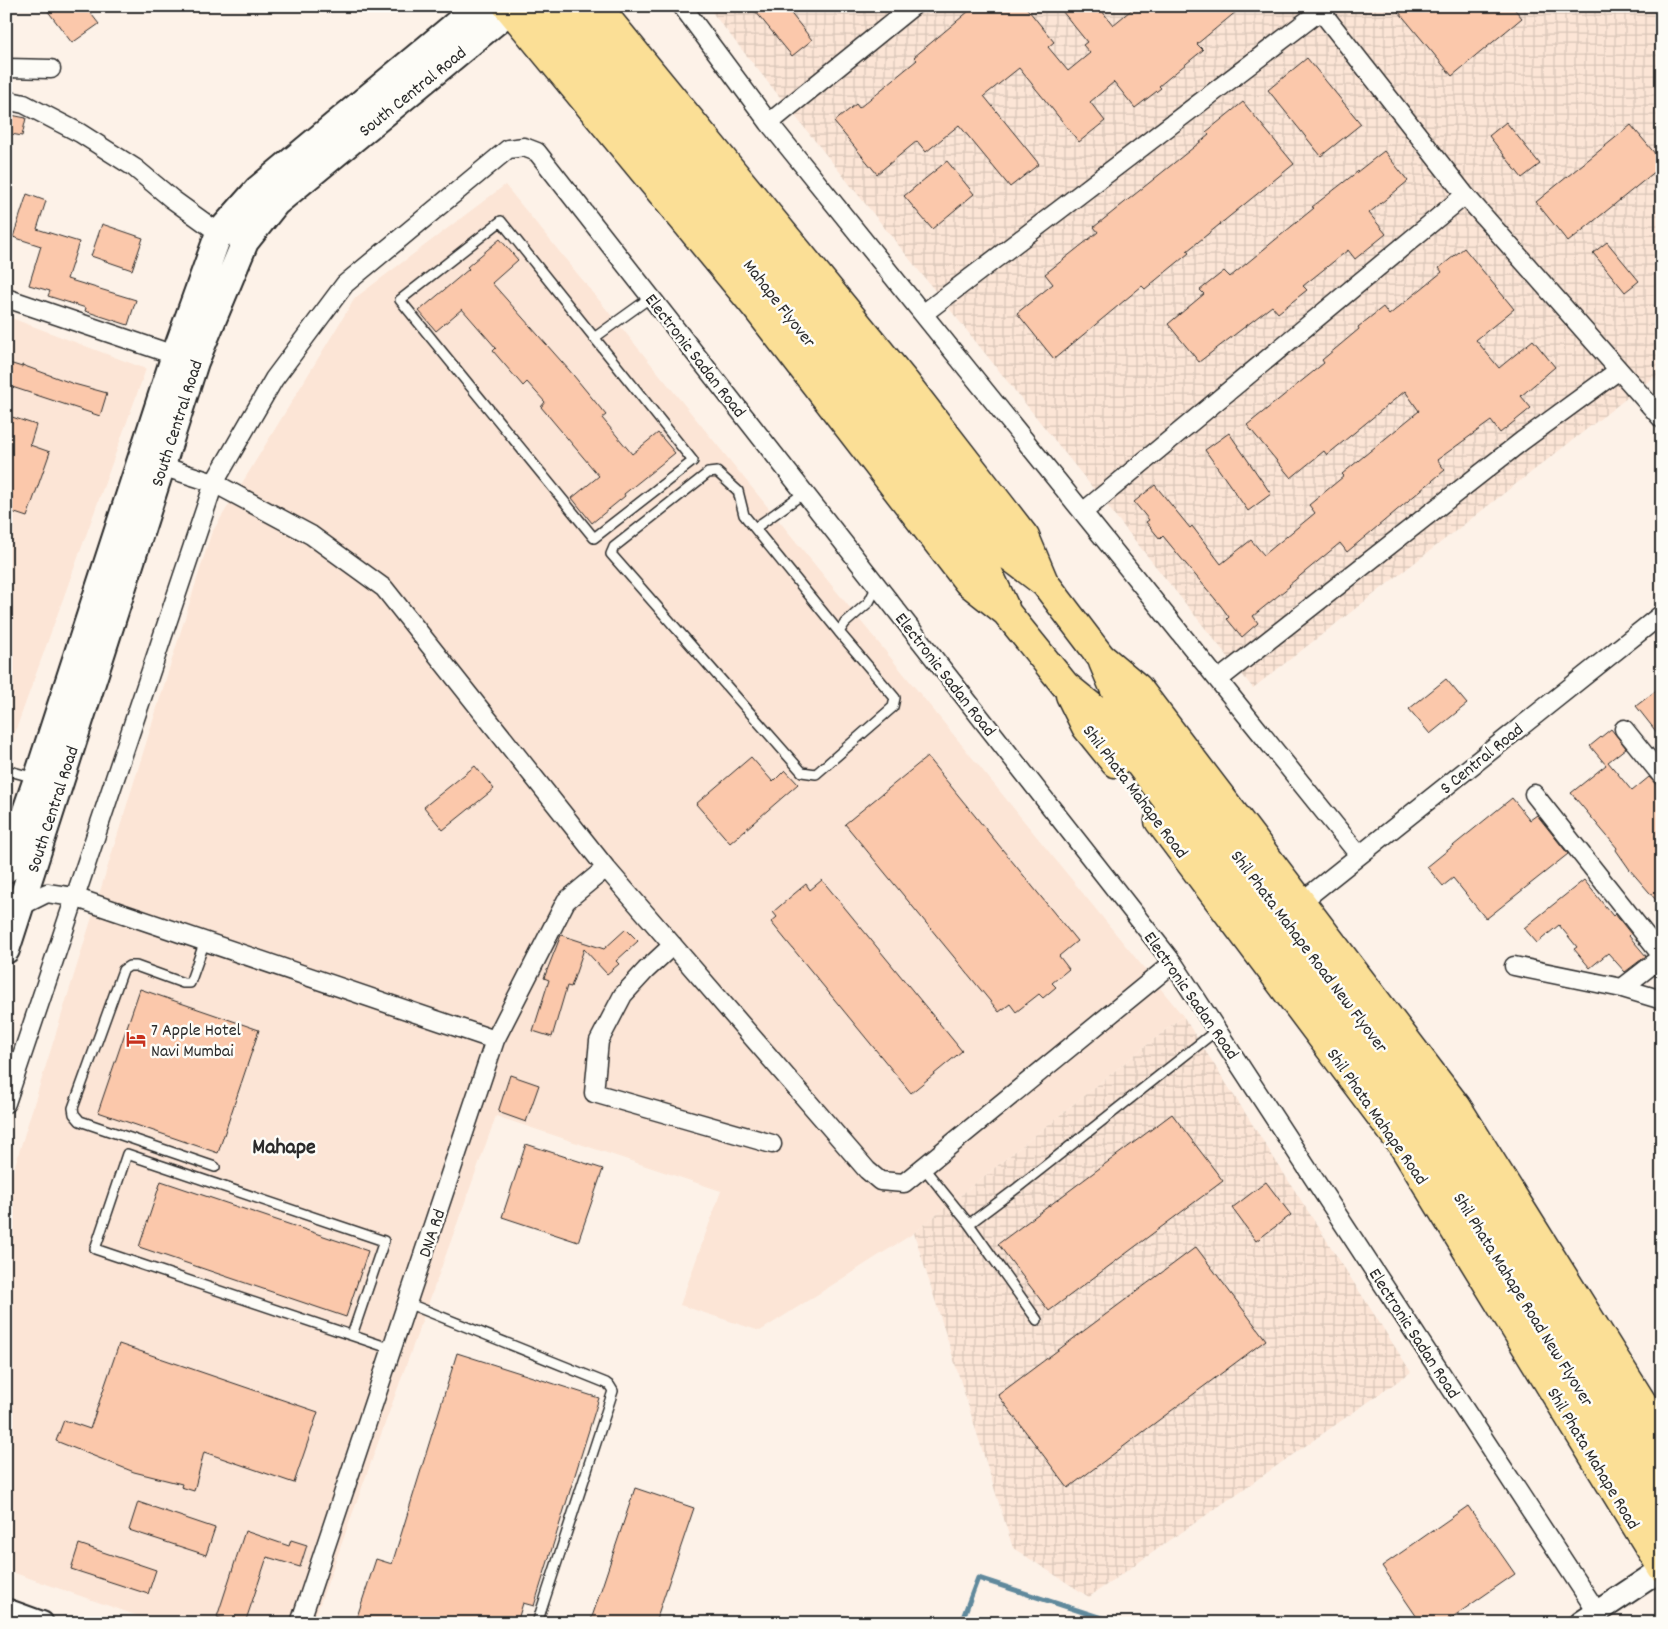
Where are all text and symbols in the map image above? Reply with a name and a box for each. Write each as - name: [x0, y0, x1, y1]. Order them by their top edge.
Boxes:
- street label: South Central Road: [355, 42, 473, 144]
- street label: Mahape Flyover: [736, 255, 821, 354]
- street label: Electronic Sadan Road: [638, 289, 750, 424]
- street label: South Central Road: [146, 357, 211, 490]
- street label: Electronic Sadan Road: [888, 608, 1000, 743]
- street label: S Central Road: [1435, 718, 1530, 801]
- street label: Shil Phata Mahape Road: [1075, 720, 1193, 865]
- street label: South Central Road: [22, 743, 87, 876]
- street label: Shil Phata Mahape Road New Flyover: [1223, 846, 1393, 1059]
- street label: Electronic Sadan Road: [1136, 927, 1244, 1066]
- place label: 7 Apple Hotel Navi Mumbai: [151, 1019, 242, 1065]
- hotel icon: 7 Apple Hotel Navi Mumbai: [125, 1028, 147, 1050]
- street label: Shil Phata Mahape Road: [1319, 1044, 1433, 1191]
- district label: Mahape: [252, 1133, 316, 1164]
- street label: Shil Phata Mahape Road New Flyover: [1446, 1189, 1598, 1412]
- street label: DNA Rd: [414, 1206, 453, 1261]
- street label: Electronic Sadan Road: [1361, 1264, 1465, 1405]
- street label: Shil Phata Mahape Road: [1540, 1384, 1644, 1535]

